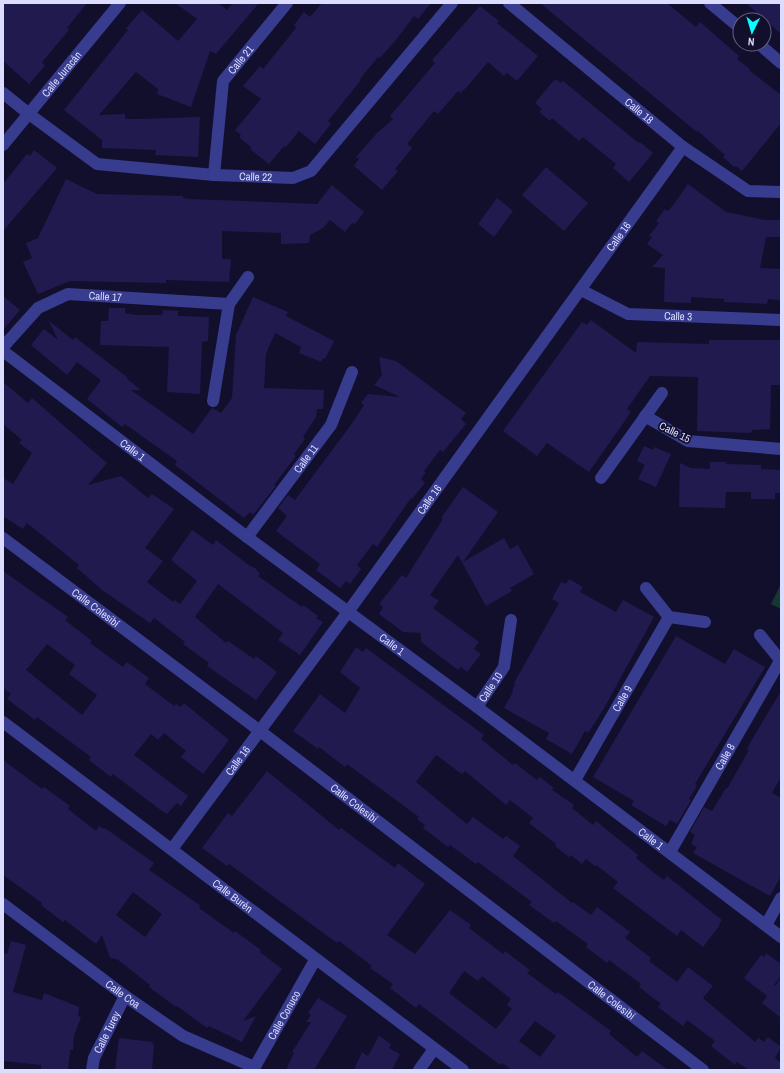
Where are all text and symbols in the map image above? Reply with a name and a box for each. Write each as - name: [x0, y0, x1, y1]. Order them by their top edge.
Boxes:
- north arrow: [732, 12, 772, 52]
- text: N: [747, 35, 755, 49]
- street label: Calle 21: [225, 42, 256, 77]
- street label: Calle Juracán: [39, 48, 84, 100]
- street label: Calle 18: [622, 95, 656, 127]
- street label: Calle 22: [239, 169, 272, 184]
- street label: Calle 16: [603, 219, 634, 254]
- street label: Calle 17: [88, 288, 122, 304]
- street label: Calle 3: [664, 308, 693, 324]
- street label: Calle 15: [657, 418, 693, 446]
- street label: Calle 1: [117, 436, 148, 464]
- street label: Calle 11: [290, 441, 321, 476]
- street label: Calle 16: [414, 482, 445, 517]
- street label: Calle Colesibí: [69, 585, 123, 630]
- street label: Calle 1: [376, 630, 407, 658]
- street label: Calle 10: [475, 669, 506, 705]
- street label: Calle 9: [609, 683, 635, 714]
- street label: Calle 8: [712, 741, 738, 772]
- street label: Calle 16: [222, 743, 253, 778]
- street label: Calle Colesibí: [328, 780, 381, 826]
- street label: Calle 1: [636, 825, 666, 853]
- street label: Calle Burén: [210, 876, 256, 916]
- street label: Calle Coa: [103, 977, 143, 1011]
- street label: Calle Colesibí: [585, 977, 638, 1023]
- street label: Calle Conuco: [265, 988, 303, 1042]
- street label: Calle Turey: [91, 1008, 124, 1056]

